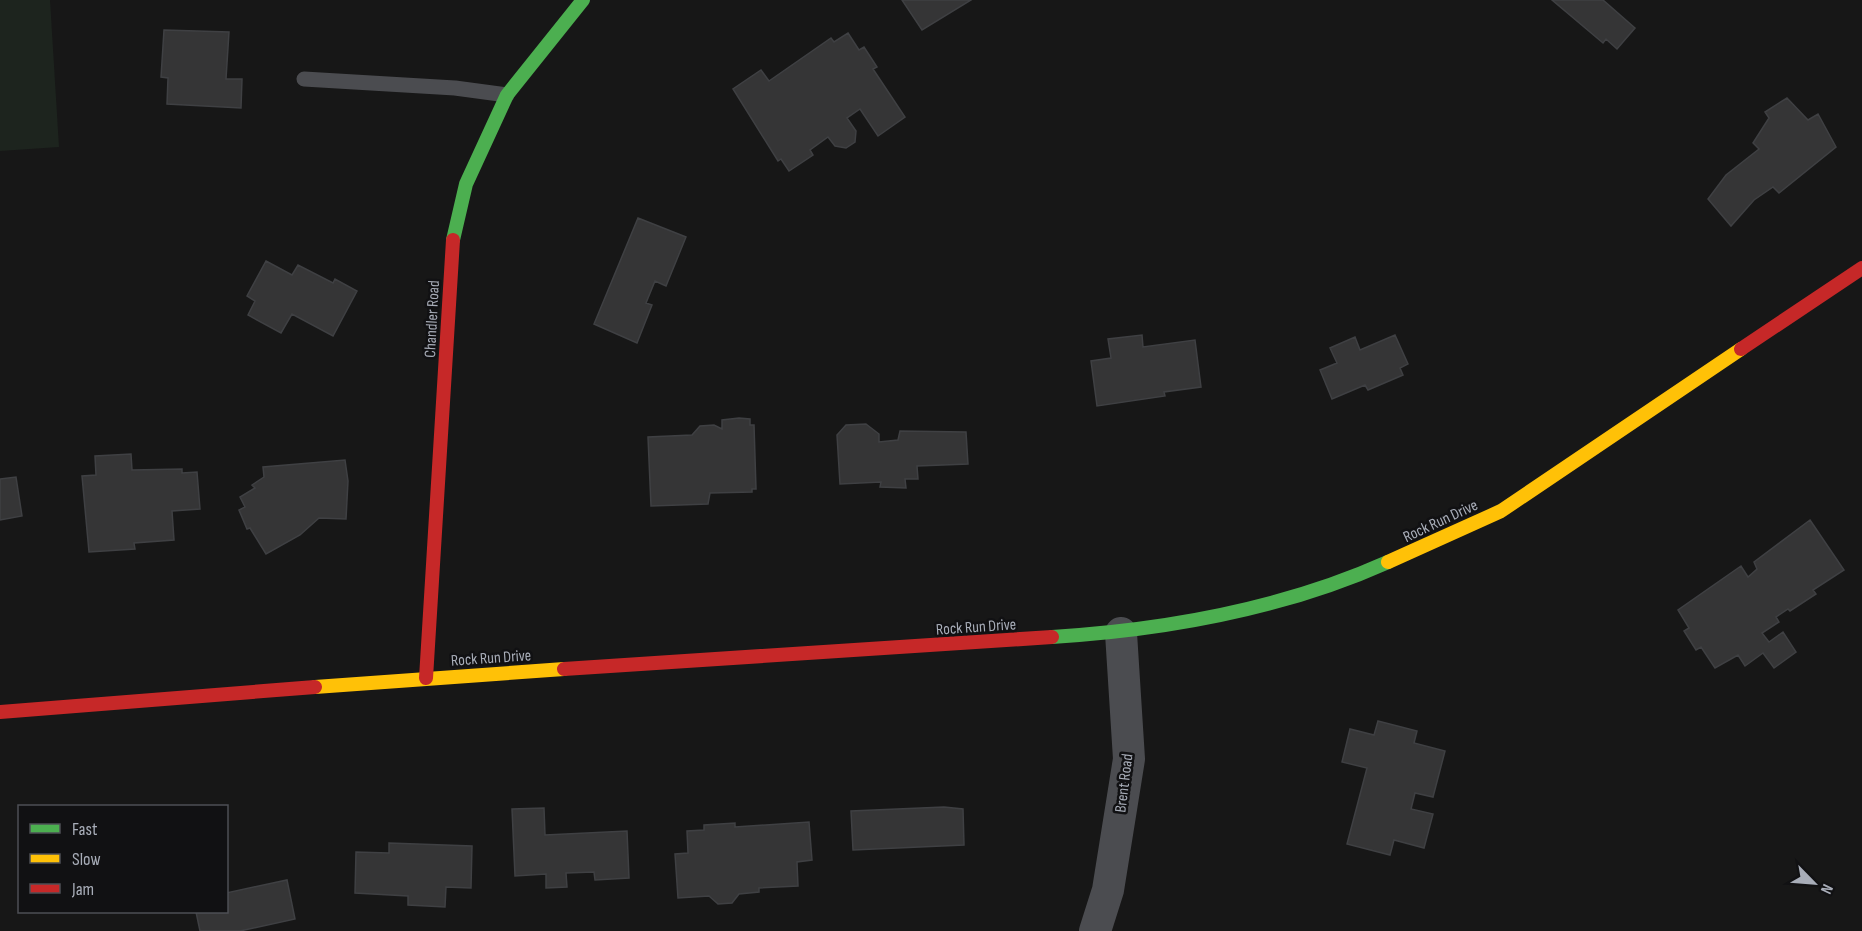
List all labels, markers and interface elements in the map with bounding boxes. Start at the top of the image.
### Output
street label: Chandler Road [421,280,444,358]
street label: Rock Run Drive [1400,496,1481,547]
street label: Rock Run Drive [935,615,1017,640]
street label: Rock Run Drive [450,646,532,671]
street label: Brent Road [1111,753,1138,814]
legend [18,805,228,913]
text: Fast [72,819,98,840]
text: Slow [72,849,101,870]
north arrow [1784,853,1844,913]
text: Jam [71,879,94,900]
text: N [1816,881,1837,897]

